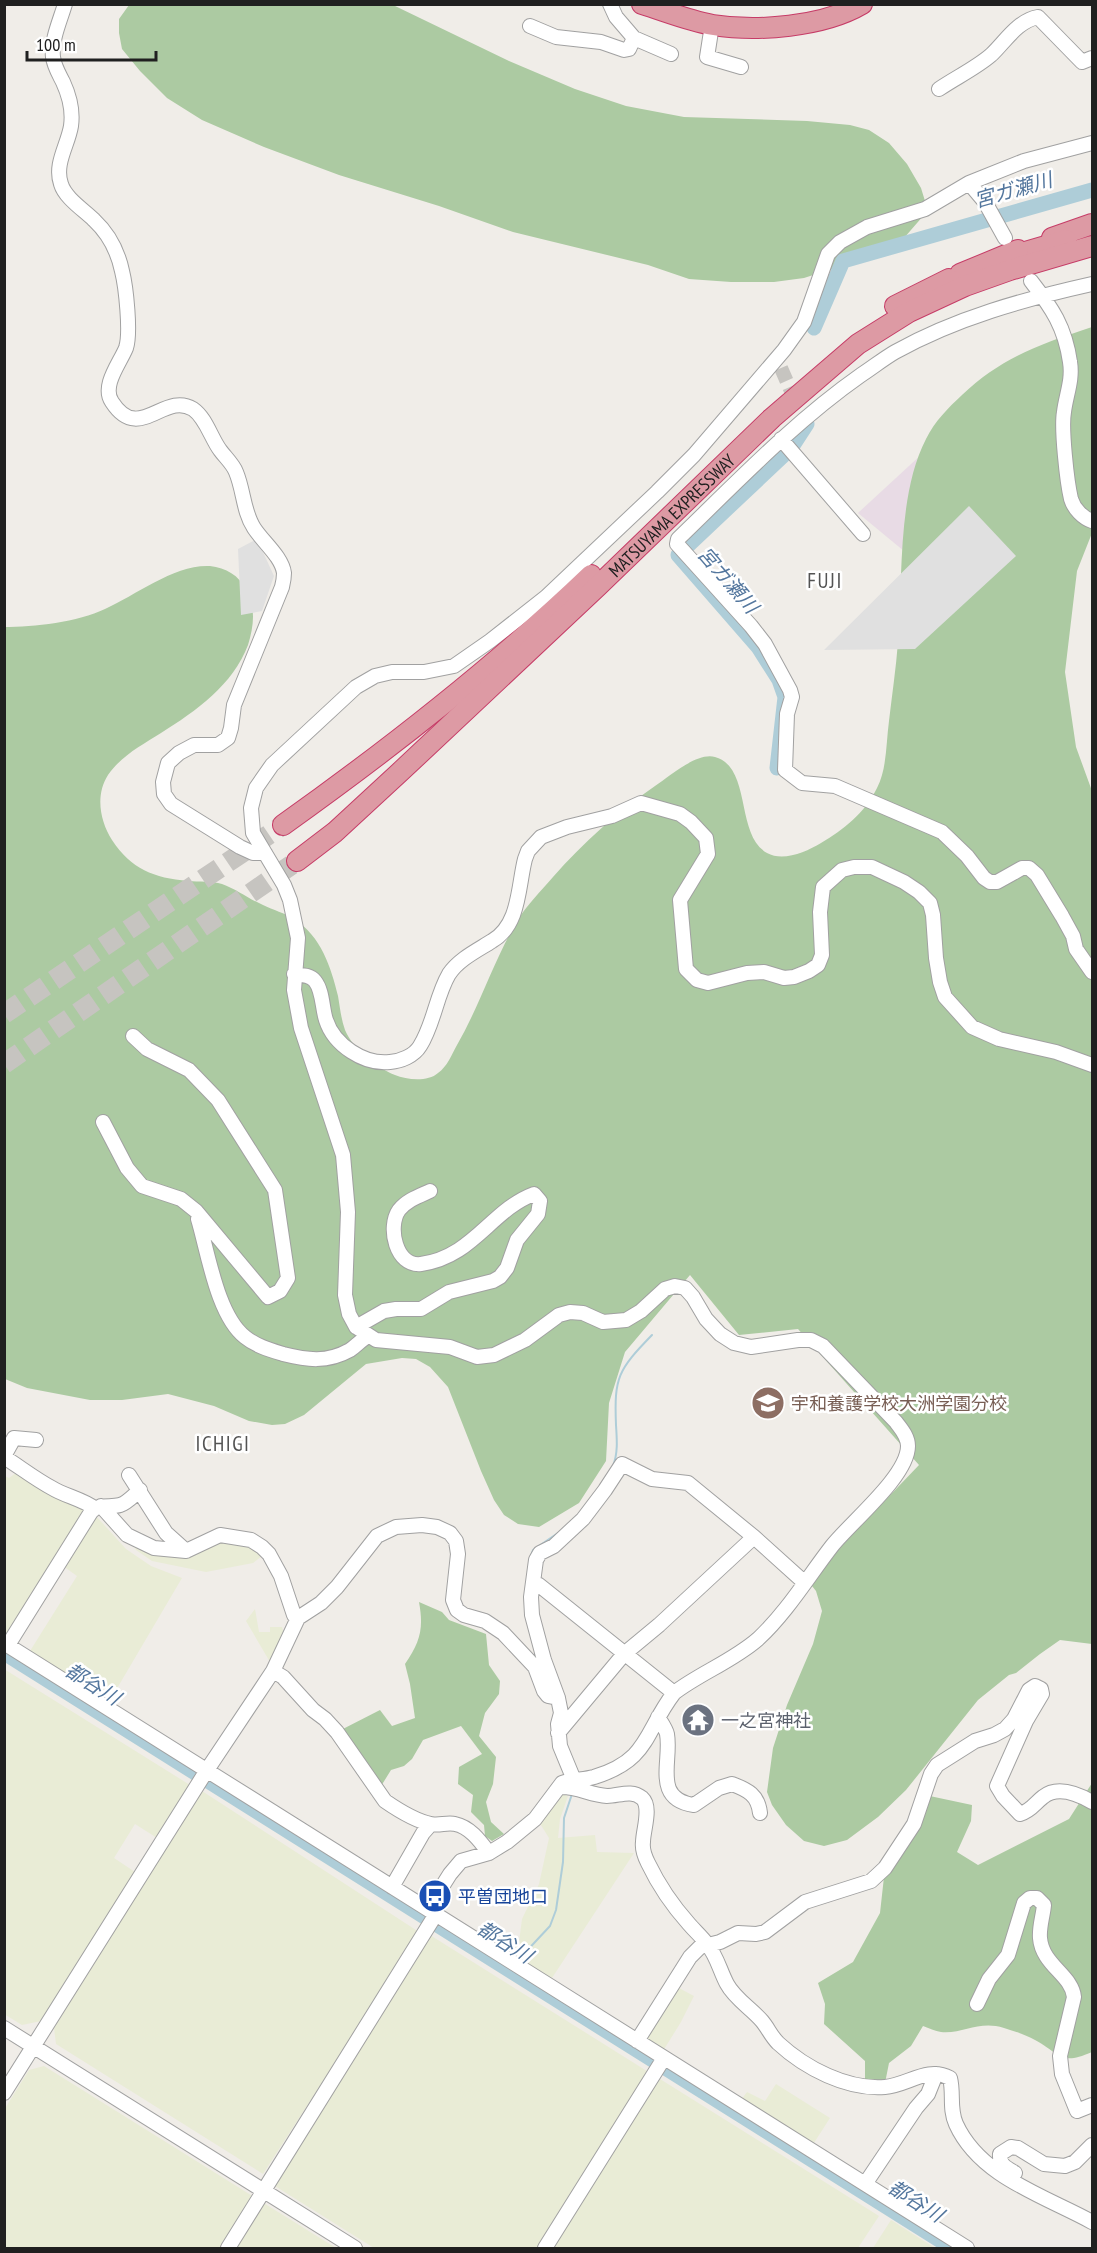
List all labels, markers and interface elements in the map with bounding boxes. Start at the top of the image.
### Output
scale bar [27,24,156,62]
text: 100 m [36,33,76,56]
water label: 宮ガ瀬川 [971,166,1057,214]
street label: MATSUYAMA EXPRESSWAY [603,448,740,581]
water label: 宮ガ瀬川 [692,541,765,620]
district label: FUJI [807,567,843,594]
school or university icon: 宇和養護学校大洲学園分校 [750,1385,786,1421]
place label: 宇和養護学校大洲学園分校 [791,1392,1007,1415]
district label: ICHIGI [196,1430,250,1457]
water label: 都谷川 [61,1657,127,1712]
temple icon: 一之宮神社 [680,1702,716,1738]
place label: 一之宮神社 [721,1709,811,1732]
bus stop icon: 平曽団地口 [417,1878,453,1914]
place label: 平曽団地口 [458,1885,548,1908]
water label: 都谷川 [473,1915,539,1970]
water label: 都谷川 [884,2174,950,2229]

